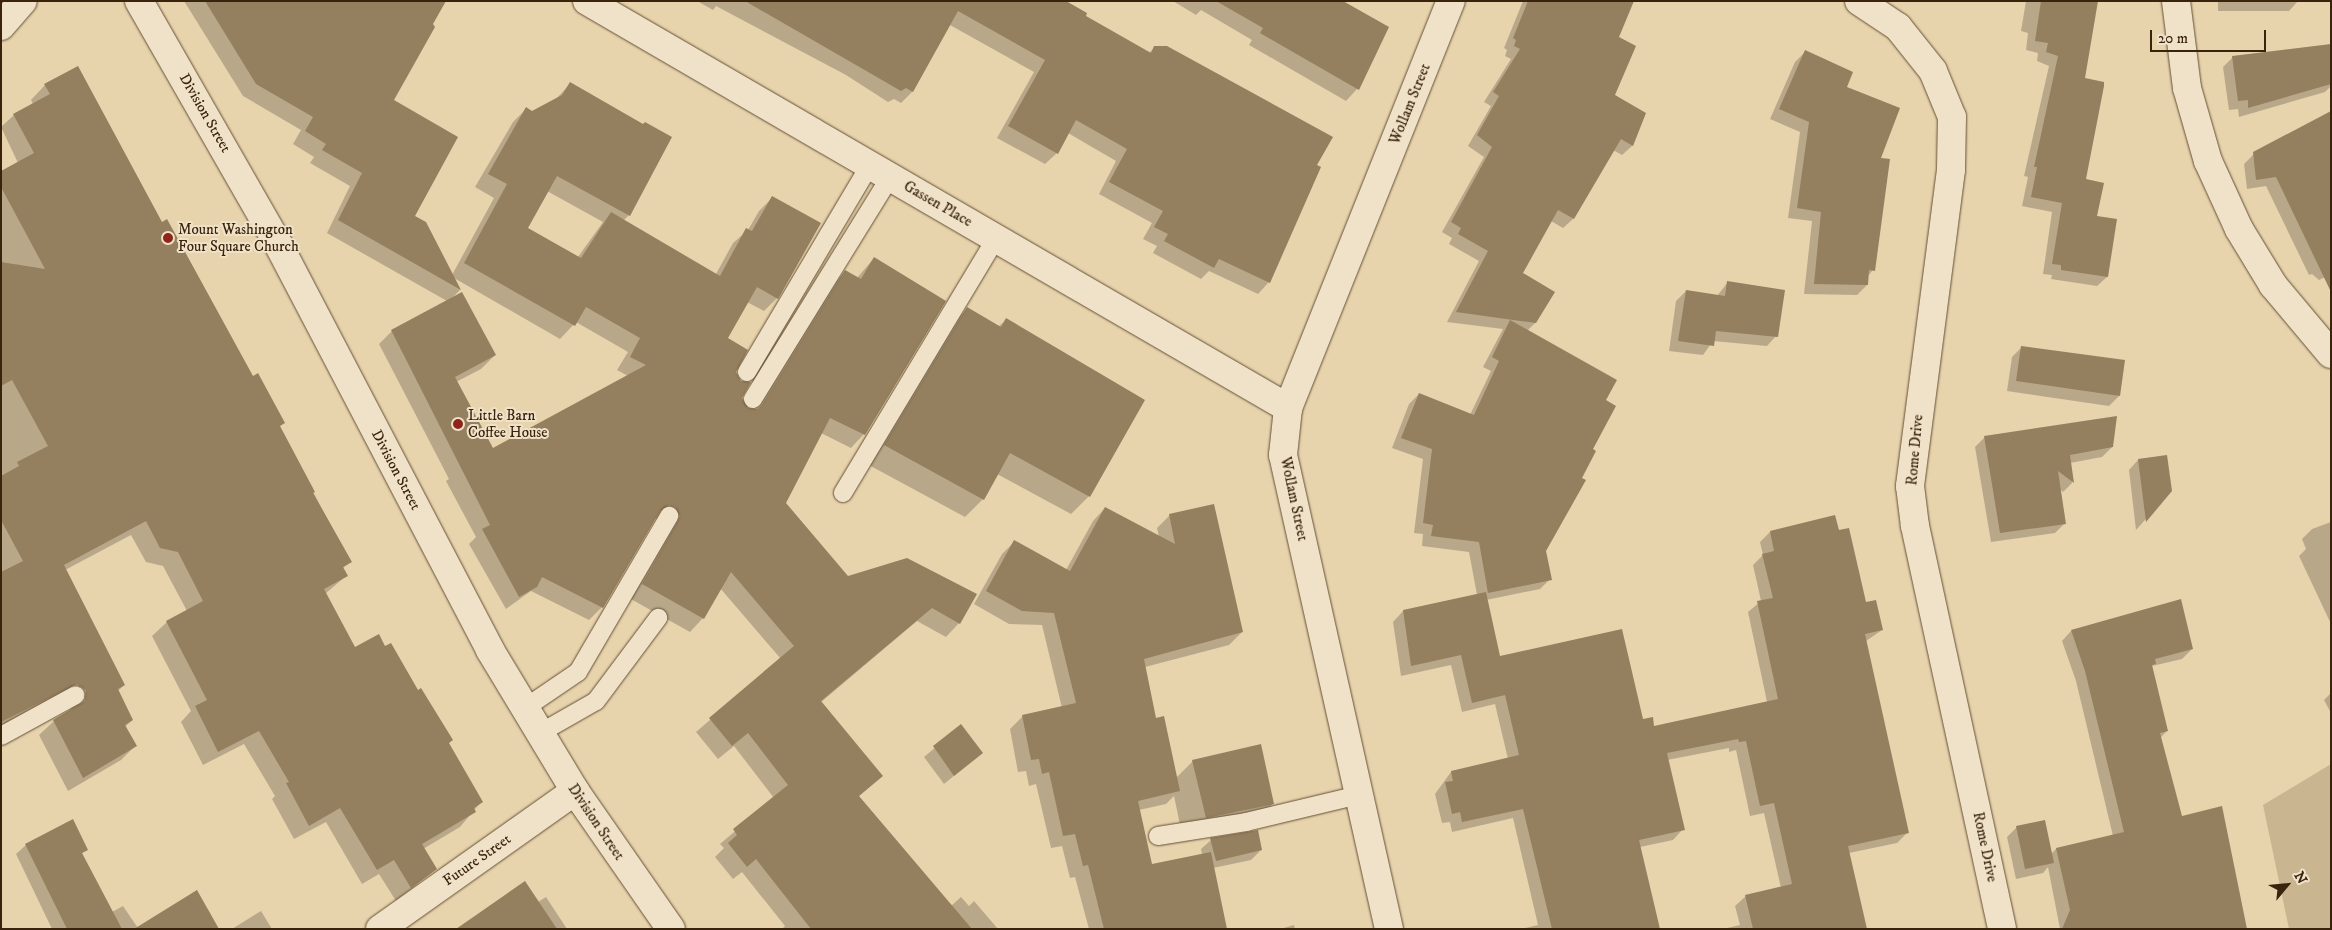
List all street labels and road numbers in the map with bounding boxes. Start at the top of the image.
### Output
street label: Wollam Street [1386,61,1434,147]
street label: Division Street [175,70,235,156]
street label: Gassen Place [900,177,976,231]
street label: Rome Drive [1903,414,1927,486]
street label: Division Street [367,427,425,513]
street label: Wollam Street [1276,455,1312,543]
street label: Division Street [564,780,628,864]
street label: Rome Drive [1969,810,2001,884]
street label: Future Street [440,830,514,890]

